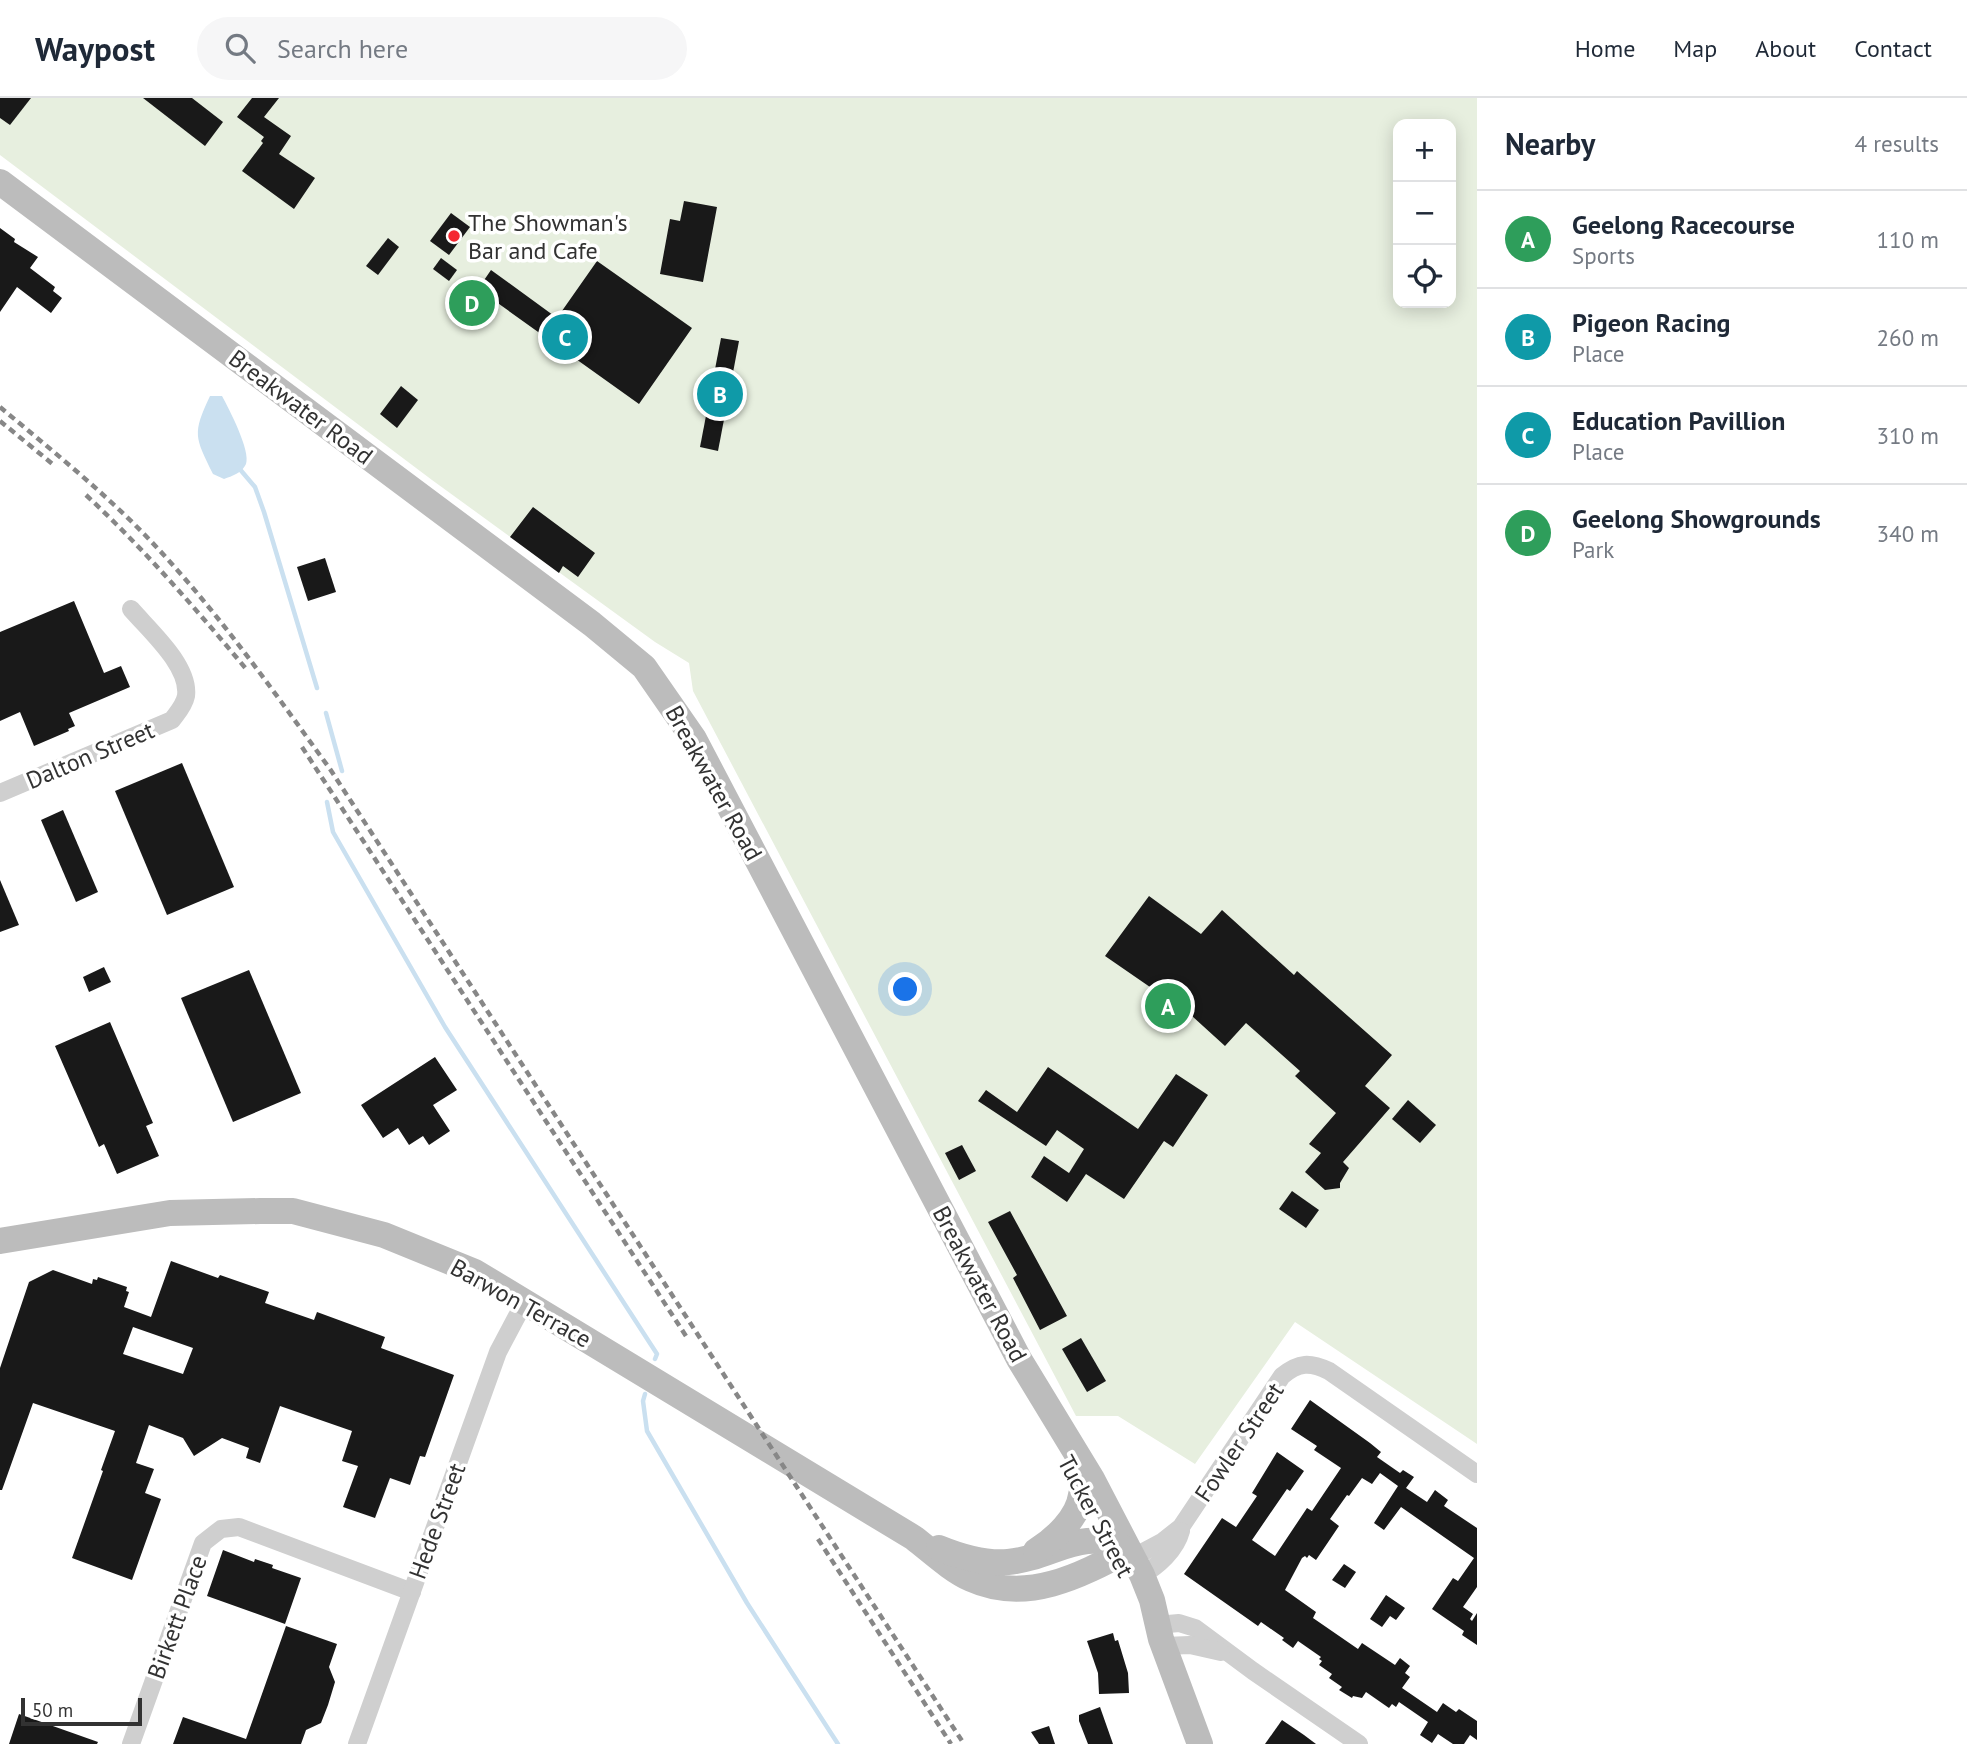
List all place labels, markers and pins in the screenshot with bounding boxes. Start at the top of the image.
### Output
place label: The Showman's Bar and Cafe [468,207,628,266]
marker: The Showman's Bar and Cafe [446,228,462,244]
pin: D [449,277,495,329]
pin: C [542,311,588,363]
pin: B [697,368,743,420]
pin: A [1145,980,1191,1032]

